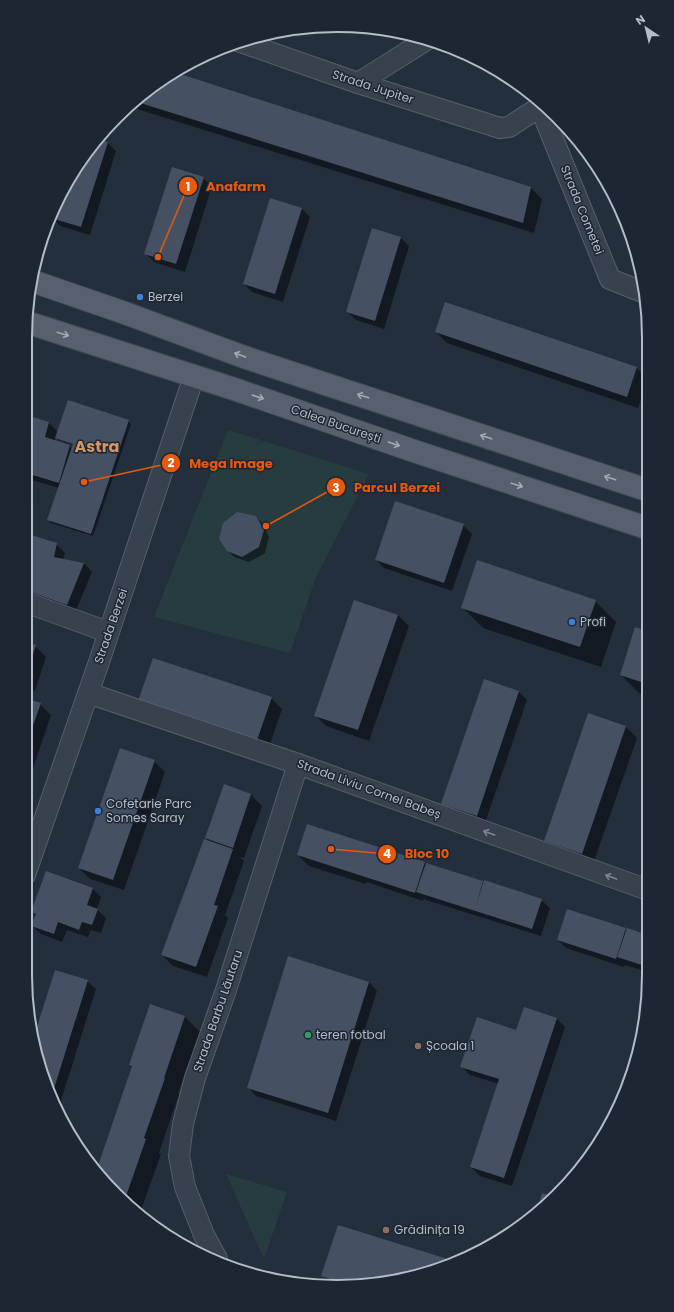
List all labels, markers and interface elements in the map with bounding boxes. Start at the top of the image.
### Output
north arrow [626,8,666,48]
text: N [632,11,648,29]
street label: Strada Jupiter [330,65,417,108]
street label: Strada Cometei [557,163,608,257]
callout: Anafarm [178,174,274,199]
text: Anafarm [206,177,266,196]
text: 1 [186,178,190,195]
place label: Berzei [148,288,183,305]
marker: Berzei [135,292,145,302]
one-way arrow [56,330,68,338]
one-way arrow [234,351,246,359]
one-way arrow [357,392,370,399]
one-way arrow [251,394,263,402]
street label: Calea București [289,400,384,447]
one-way arrow [480,433,493,440]
district label: Astra [75,435,119,458]
one-way arrow [387,441,400,448]
callout: Mega Image [161,451,280,476]
text: 2 [168,454,175,471]
text: Mega Image [189,454,273,473]
one-way arrow [603,474,616,481]
callout: Parcul Berzei [326,475,448,500]
text: Parcul Berzei [354,478,440,497]
text: 3 [332,479,340,496]
one-way arrow [511,482,524,489]
street label: Strada Berzei [90,586,131,666]
place label: Profi [580,613,606,630]
marker: Profi [567,617,577,627]
street label: Strada Liviu Cornel Babeș [295,755,444,823]
place label: Cofetarie Parc Somes Saray [106,795,192,826]
marker: Cofetarie Parc Somes Saray [93,806,103,816]
one-way arrow [484,828,496,836]
callout: Bloc 10 [377,841,457,866]
text: Bloc 10 [405,844,449,863]
text: 4 [383,845,391,862]
one-way arrow [605,873,618,880]
street label: Strada Barbu Lăutaru [189,948,246,1074]
place label: teren fotbal [316,1026,386,1043]
marker: teren fotbal [303,1030,313,1040]
place label: Școala 1 [426,1037,474,1054]
marker: Școala 1 [413,1041,423,1051]
place label: Grădinița 19 [394,1221,465,1238]
marker: Grădinița 19 [381,1225,391,1235]

